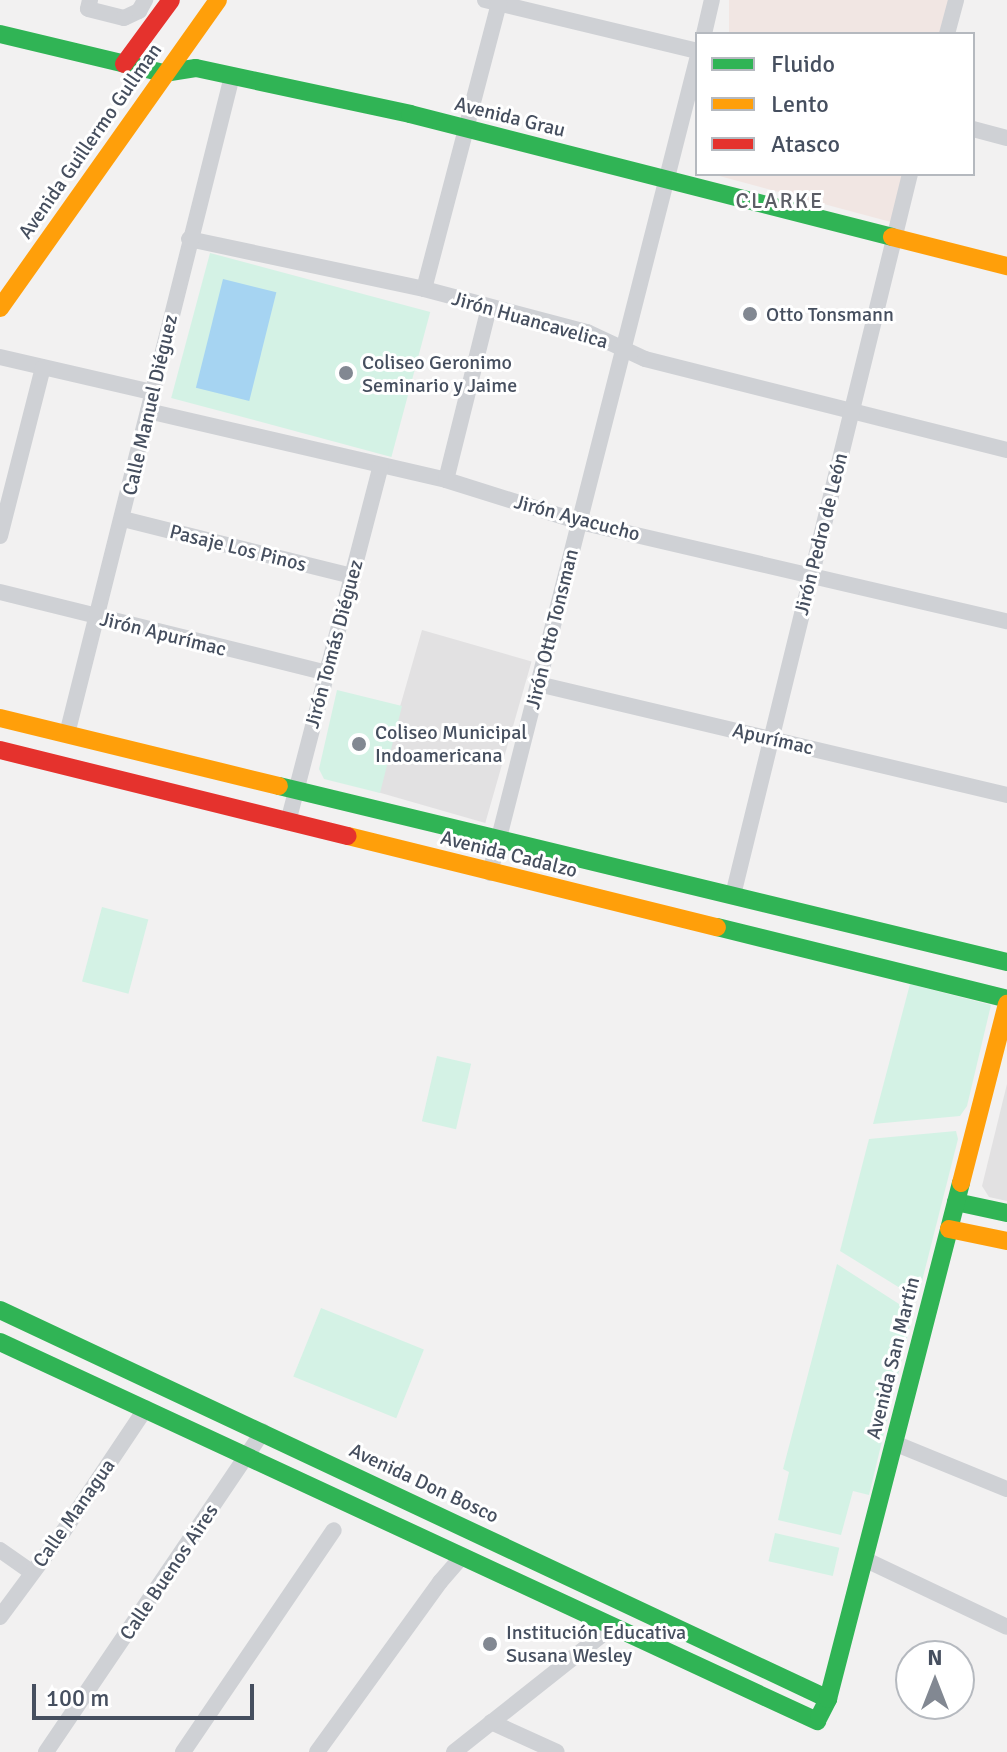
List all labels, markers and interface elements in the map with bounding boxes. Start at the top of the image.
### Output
legend [695,32,975,176]
street label: Avenida Guillermo Gullman [13,39,167,243]
text: Fluido [771,49,835,79]
text: Lento [771,89,829,119]
street label: Avenida Grau [452,92,568,142]
text: Atasco [771,129,840,159]
district label: CLARKE [736,188,824,214]
street label: Jirón Huancavelica [449,286,611,354]
place label: Otto Tonsmann [766,302,894,326]
marker: Otto Tonsmann [741,305,759,323]
street label: Calle Manuel Diéguez [118,312,182,498]
place label: Coliseo Geronimo Seminario y Jaime [362,350,517,397]
marker: Coliseo Geronimo Seminario y Jaime [337,364,355,382]
street label: Jirón Pedro de León [789,450,853,618]
street label: Jirón Ayacucho [511,490,643,546]
street label: Pasaje Los Pinos [167,519,309,577]
street label: Jirón Otto Tonsman [521,546,583,712]
street label: Jirón Tomás Diéguez [300,557,368,731]
street label: Jirón Apurímac [97,607,229,661]
street label: Apurímac [730,718,816,760]
place label: Coliseo Municipal Indoamericana [375,720,527,767]
marker: Coliseo Municipal Indoamericana [350,735,368,753]
street label: Avenida Cadalzo [438,825,580,883]
street label: Avenida San Martín [861,1274,925,1442]
street label: Avenida Don Bosco [346,1438,502,1528]
street label: Calle Managua [28,1454,120,1572]
street label: Calle Buenos Aires [115,1500,223,1644]
place label: Institución Educativa Susana Wesley [506,1620,686,1667]
marker: Institución Educativa Susana Wesley [481,1635,499,1653]
north arrow [895,1640,975,1720]
text: N [927,1644,943,1671]
scale bar [36,1668,258,1718]
text: 100 m [46,1683,109,1713]

